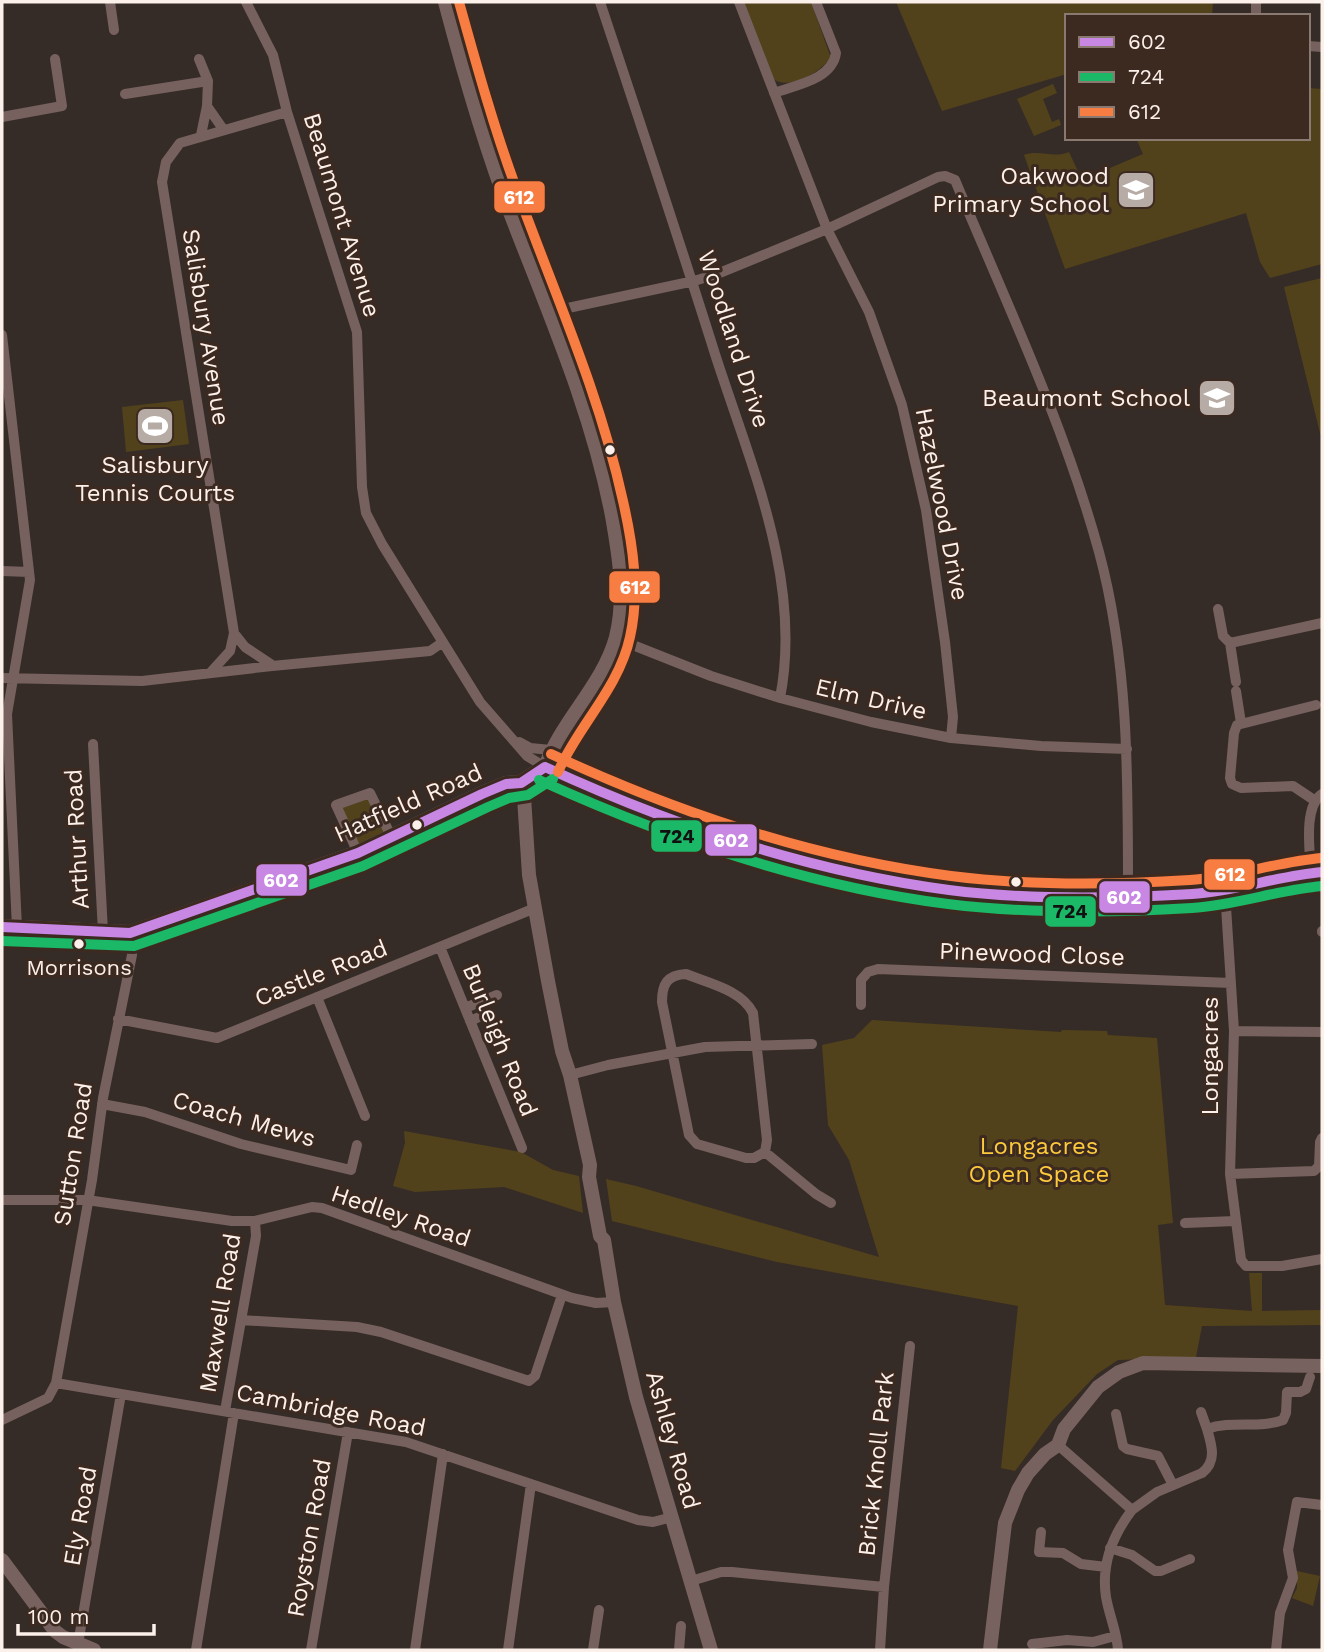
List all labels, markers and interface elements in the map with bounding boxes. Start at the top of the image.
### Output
legend [1065,14,1310,140]
text: 602 [1128,29,1166,54]
text: 724 [1128,64,1164,89]
text: 612 [1128,99,1161,124]
street label: Beaumont Avenue [298,110,386,320]
place label: Oakwood Primary School [932,162,1110,218]
school or university icon: Oakwood Primary School [1115,169,1157,211]
line badge: 612 [493,180,546,214]
text: 612 [504,186,534,209]
street label: Salisbury Avenue [177,227,235,427]
street label: Woodland Drive [692,247,776,431]
school or university icon: Beaumont School [1196,377,1238,419]
place label: Beaumont School [982,384,1191,412]
sports icon: Salisbury Tennis Courts [134,405,176,447]
street label: Hazelwood Drive [910,405,974,603]
unlabelled marker [603,443,617,457]
place label: Salisbury Tennis Courts [75,451,235,507]
line badge: 612 [608,570,661,604]
text: 612 [620,576,650,599]
street label: Elm Drive [813,673,929,725]
street label: Hatfield Road [330,758,486,848]
street label: Arthur Road [59,768,95,910]
unlabelled marker [410,818,424,832]
line badge: 724 [650,819,703,853]
line badge: 602 [704,823,758,857]
text: 724 [660,825,694,848]
text: 602 [713,829,749,852]
line badge: 612 [1203,858,1256,891]
line badge: 602 [255,863,308,897]
text: 612 [1215,863,1245,886]
text: 602 [263,869,299,892]
unlabelled marker [1009,875,1023,889]
line badge: 602 [1098,880,1151,914]
text: 602 [1106,886,1142,909]
line badge: 724 [1044,895,1097,928]
text: 724 [1053,900,1087,923]
street label: Castle Road [251,934,391,1012]
marker: Morrisons [72,937,86,951]
street label: Pinewood Close [939,937,1125,971]
place label: Morrisons [26,955,132,980]
street label: Burleigh Road [457,960,543,1120]
street label: Longacres [1196,997,1224,1115]
street label: Sutton Road [48,1080,98,1228]
street label: Coach Mews [169,1085,319,1153]
park label: Longacres Open Space [969,1132,1109,1188]
street label: Hedley Road [328,1179,474,1253]
street label: Maxwell Road [194,1231,246,1395]
street label: Ashley Road [640,1368,706,1512]
street label: Brick Knoll Park [852,1370,900,1558]
street label: Cambridge Road [234,1378,428,1442]
street label: Royston Road [281,1457,337,1619]
street label: Ely Road [57,1464,103,1568]
scale bar [18,1592,154,1636]
text: 100 m [28,1604,90,1629]

